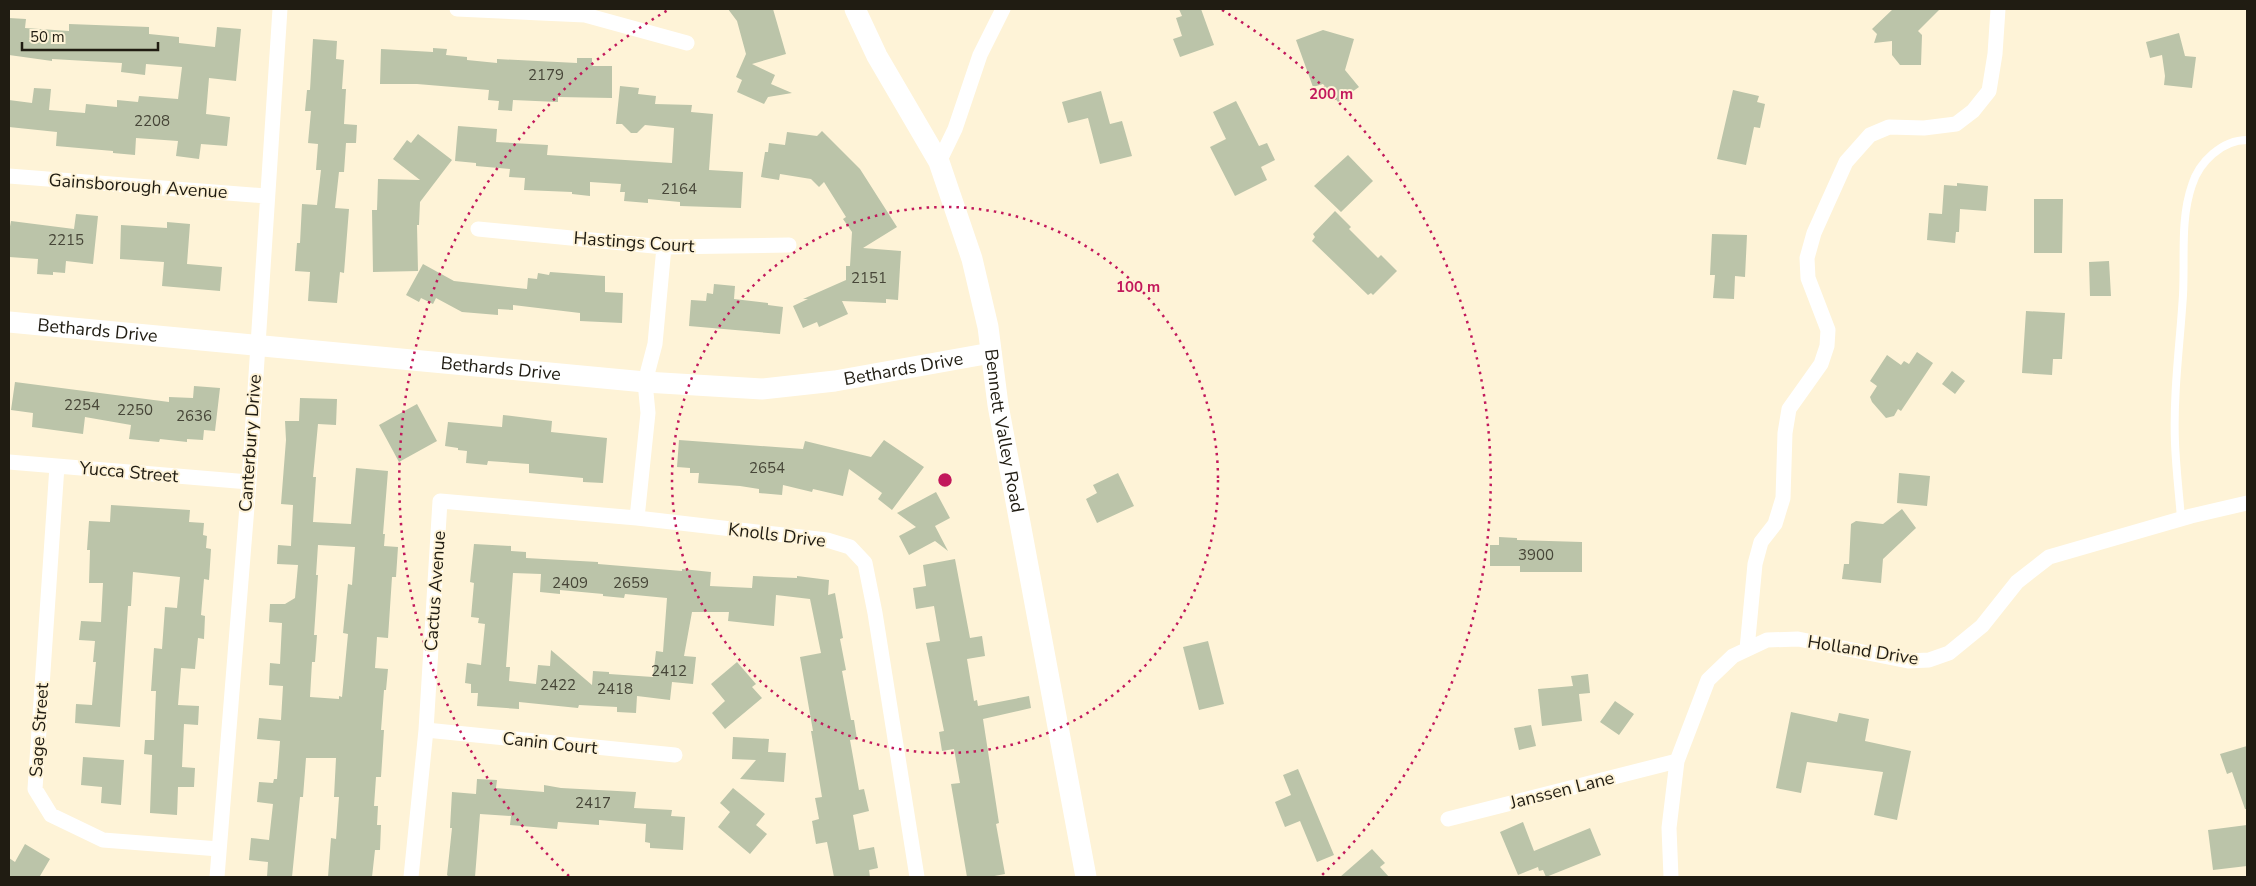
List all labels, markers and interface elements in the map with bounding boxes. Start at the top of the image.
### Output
scale bar [22,20,159,52]
text: 50 m [30,27,65,47]
house number: 2179 [528,65,564,85]
text: 200 m [1309,84,1353,104]
house number: 2208 [134,111,170,131]
street label: Gainsborough Avenue [48,168,228,204]
house number: 2164 [661,179,697,199]
street label: Hastings Court [573,226,696,258]
house number: 2215 [48,230,84,250]
house number: 2151 [851,268,887,288]
text: 100 m [1116,277,1160,297]
street label: Bethards Drive [36,313,159,348]
street label: Bethards Drive [842,346,965,391]
street label: Bennett Valley Road [979,347,1030,515]
street label: Bethards Drive [440,351,562,386]
street label: Canterbury Drive [233,373,267,513]
house number: 2254 [64,395,100,415]
house number: 2250 [117,400,153,420]
house number: 2636 [176,406,212,426]
street label: Yucca Street [78,456,180,488]
house number: 2654 [749,458,785,478]
centre of rings [936,471,954,489]
street label: Knolls Drive [727,517,827,553]
street label: Cactus Avenue [419,530,451,652]
house number: 3900 [1518,545,1554,565]
house number: 2409 [552,573,588,593]
house number: 2659 [613,573,649,593]
street label: Holland Drive [1806,629,1920,671]
house number: 2412 [651,661,687,681]
house number: 2422 [540,675,576,695]
house number: 2418 [597,679,633,699]
street label: Sage Street [24,681,54,778]
street label: Canin Court [501,726,599,760]
street label: Janssen Lane [1506,765,1617,815]
house number: 2417 [575,793,611,813]

